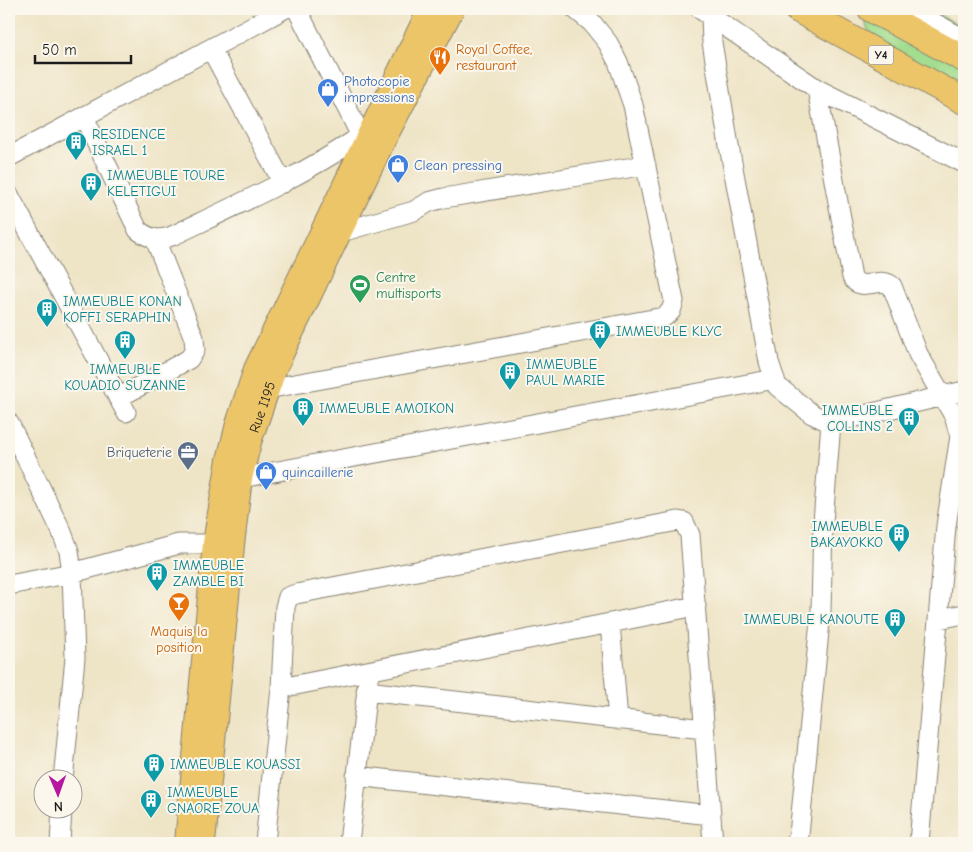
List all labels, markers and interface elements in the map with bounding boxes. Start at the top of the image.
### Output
scale bar [35,32,131,64]
text: 50 m [42,41,77,59]
place label: Royal Coffee, restaurant [456,41,532,74]
restaurant icon: Royal Coffee, restaurant [428,45,452,76]
road number: Y4 [868,46,894,64]
place label: Photocopie impressions [344,73,414,106]
shop icon: Photocopie impressions [316,77,340,108]
place label: RESIDENCE ISRAEL 1 [92,126,166,159]
building icon: RESIDENCE ISRAEL 1 [64,130,88,161]
shop icon: Clean pressing [386,153,410,184]
place label: Clean pressing [414,157,502,174]
place label: IMMEUBLE TOURE KELETIGUI [107,167,225,200]
building icon: IMMEUBLE TOURE KELETIGUI [79,171,103,202]
place label: Centre multisports [376,269,441,302]
sports icon: Centre multisports [348,273,372,304]
place label: IMMEUBLE KONAN KOFFI SERAPHIN [63,293,182,326]
building icon: IMMEUBLE KONAN KOFFI SERAPHIN [35,297,59,328]
building icon: IMMEUBLE KLYC [588,319,612,350]
place label: IMMEUBLE KLYC [616,323,722,340]
building icon: IMMEUBLE KOUADIO SUZANNE [113,329,137,360]
place label: IMMEUBLE PAUL MARIE [526,356,605,389]
building icon: IMMEUBLE PAUL MARIE [498,360,522,391]
place label: IMMEUBLE KOUADIO SUZANNE [64,361,186,394]
street label: Rue I195 [245,379,279,435]
building icon: IMMEUBLE AMOIKON [291,396,315,427]
place label: IMMEUBLE AMOIKON [319,400,454,417]
place label: IMMEUBLE COLLINS 2 [822,402,893,435]
building icon: IMMEUBLE COLLINS 2 [897,406,921,437]
office icon: Briqueterie [176,440,200,471]
place label: Briqueterie [107,444,172,461]
shop icon: quincaillerie [254,460,278,491]
place label: quincaillerie [282,464,353,481]
place label: IMMEUBLE BAKAYOKKO [810,518,883,551]
building icon: IMMEUBLE BAKAYOKKO [887,522,911,553]
place label: IMMEUBLE ZAMBLE BI [173,557,244,590]
building icon: IMMEUBLE ZAMBLE BI [145,561,169,592]
bar icon: Maquis la position [167,591,191,622]
building icon: IMMEUBLE KANOUTE [883,607,907,638]
place label: IMMEUBLE KANOUTE [744,611,879,628]
place label: Maquis la position [150,623,208,656]
building icon: IMMEUBLE KOUASSI [142,752,166,783]
place label: IMMEUBLE KOUASSI [170,756,301,773]
north arrow [32,770,82,820]
place label: IMMEUBLE GNAORE ZOUA [167,784,259,817]
building icon: IMMEUBLE GNAORE ZOUA [139,788,163,819]
text: N [54,798,63,815]

